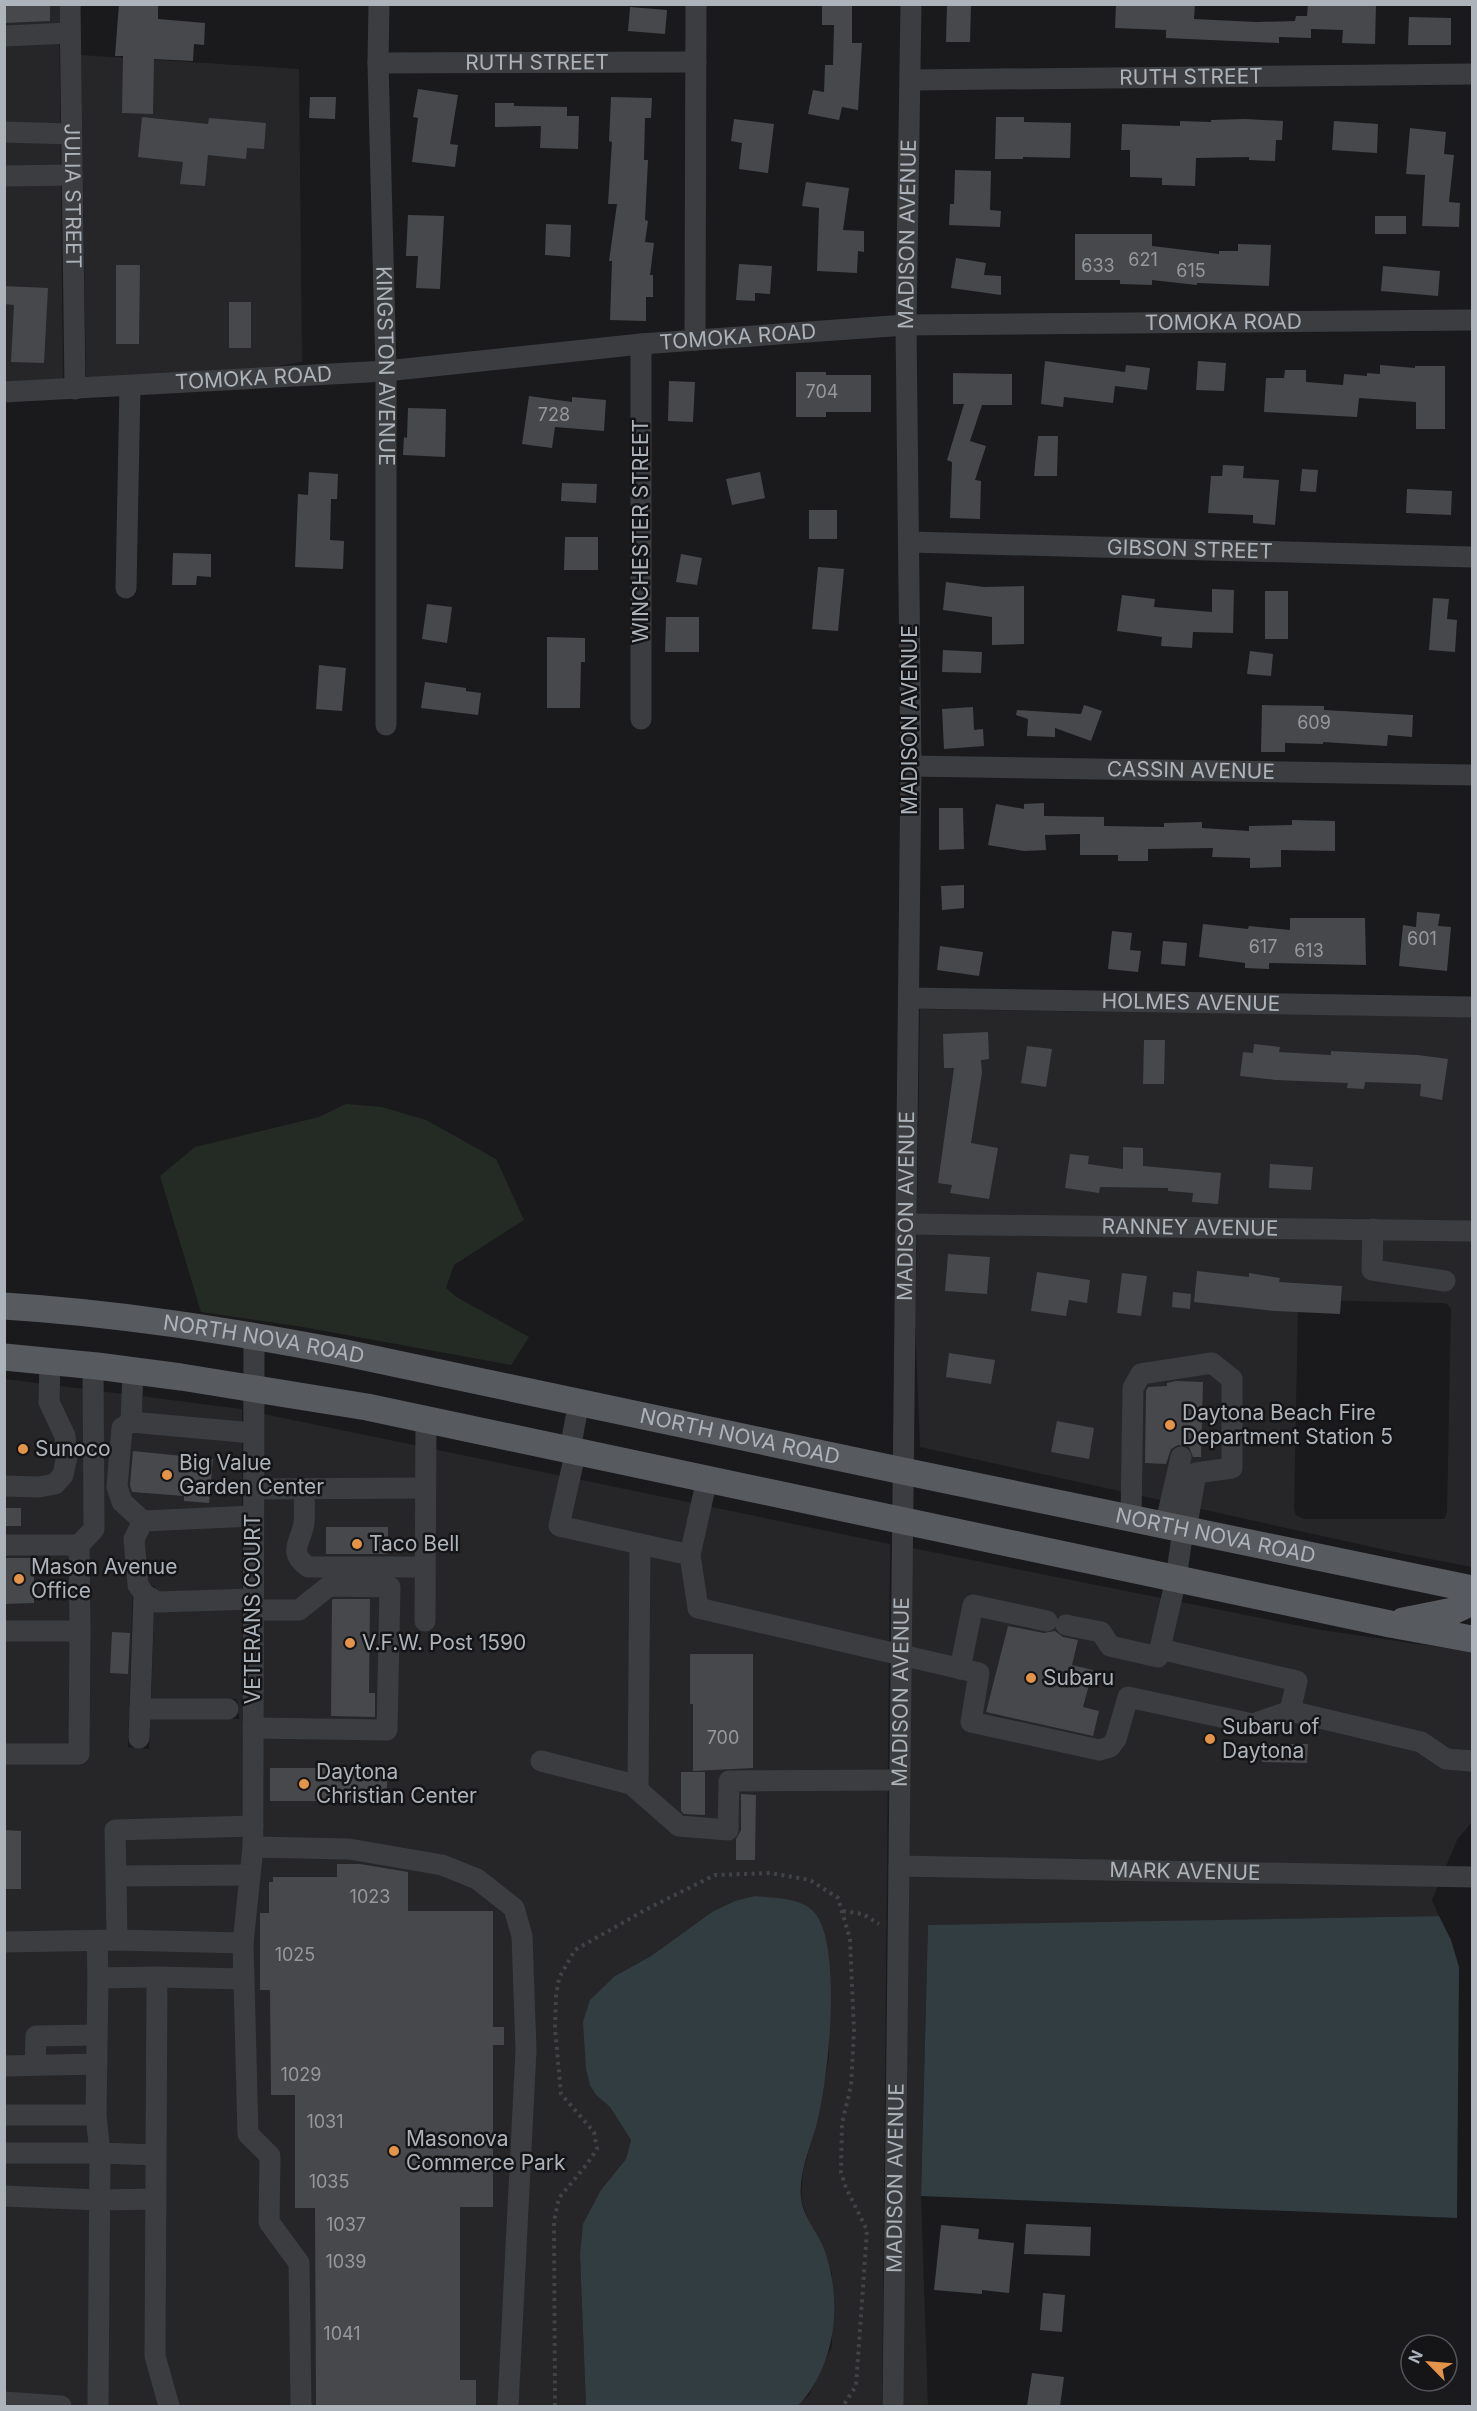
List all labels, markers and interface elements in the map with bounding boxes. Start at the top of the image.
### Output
street label: RUTH STREET [465,49,609,75]
street label: RUTH STREET [1119,63,1263,90]
street label: JULIA STREET [60,123,86,269]
street label: MADISON AVENUE [893,139,921,329]
house number: 621 [1128,249,1158,270]
house number: 633 [1081,255,1115,276]
house number: 615 [1176,260,1206,281]
street label: KINGSTON AVENUE [371,266,399,466]
street label: TOMOKA ROAD [1145,309,1302,335]
street label: TOMOKA ROAD [658,318,817,355]
street label: TOMOKA ROAD [174,361,333,395]
house number: 704 [806,381,838,402]
house number: 728 [538,404,570,425]
street label: WINCHESTER STREET [628,419,653,643]
street label: GIBSON STREET [1107,534,1273,564]
street label: MADISON AVENUE [897,625,922,815]
house number: 609 [1297,712,1331,733]
street label: CASSIN AVENUE [1107,756,1275,784]
house number: 601 [1407,928,1437,949]
house number: 617 [1249,936,1277,957]
house number: 613 [1294,940,1324,961]
street label: HOLMES AVENUE [1101,988,1281,1016]
street label: MADISON AVENUE [892,1111,919,1301]
street label: RANNEY AVENUE [1101,1213,1279,1241]
street label: NORTH NOVA ROAD [162,1309,367,1369]
place label: Daytona Beach Fire Department Station 5 [1182,1400,1393,1449]
street label: NORTH NOVA ROAD [638,1403,842,1469]
marker: Daytona Beach Fire Department Station 5 [1163,1418,1177,1432]
place label: Sunoco [35,1436,110,1461]
marker: Sunoco [16,1442,30,1456]
place label: Big Value Garden Center [179,1450,324,1499]
marker: Big Value Garden Center [160,1468,174,1482]
street label: NORTH NOVA ROAD [1113,1502,1318,1568]
street label: VETERANS COURT [240,1514,265,1704]
place label: Taco Bell [369,1531,459,1556]
marker: Taco Bell [350,1537,364,1551]
place label: Mason Avenue Office [31,1554,178,1603]
marker: Mason Avenue Office [12,1572,26,1586]
street label: MADISON AVENUE [887,1597,914,1787]
place label: V.F.W. Post 1590 [362,1630,526,1655]
marker: V.F.W. Post 1590 [343,1636,357,1650]
place label: Subaru [1043,1665,1114,1690]
marker: Subaru [1024,1671,1038,1685]
place label: Subaru of Daytona [1222,1714,1320,1763]
house number: 700 [707,1727,739,1748]
marker: Subaru of Daytona [1203,1732,1217,1746]
place label: Daytona Christian Center [316,1759,477,1808]
marker: Daytona Christian Center [297,1777,311,1791]
street label: MARK AVENUE [1109,1857,1261,1885]
house number: 1023 [350,1886,390,1907]
house number: 1025 [275,1944,315,1965]
house number: 1029 [281,2064,321,2085]
street label: MADISON AVENUE [881,2083,909,2273]
house number: 1031 [306,2111,344,2132]
place label: Masonova Commerce Park [406,2126,566,2175]
marker: Masonova Commerce Park [387,2144,401,2158]
house number: 1035 [309,2171,349,2192]
house number: 1037 [326,2214,366,2235]
house number: 1039 [326,2251,366,2272]
house number: 1041 [323,2323,361,2344]
north arrow [1399,2333,1459,2393]
text: N [1404,2347,1427,2366]

